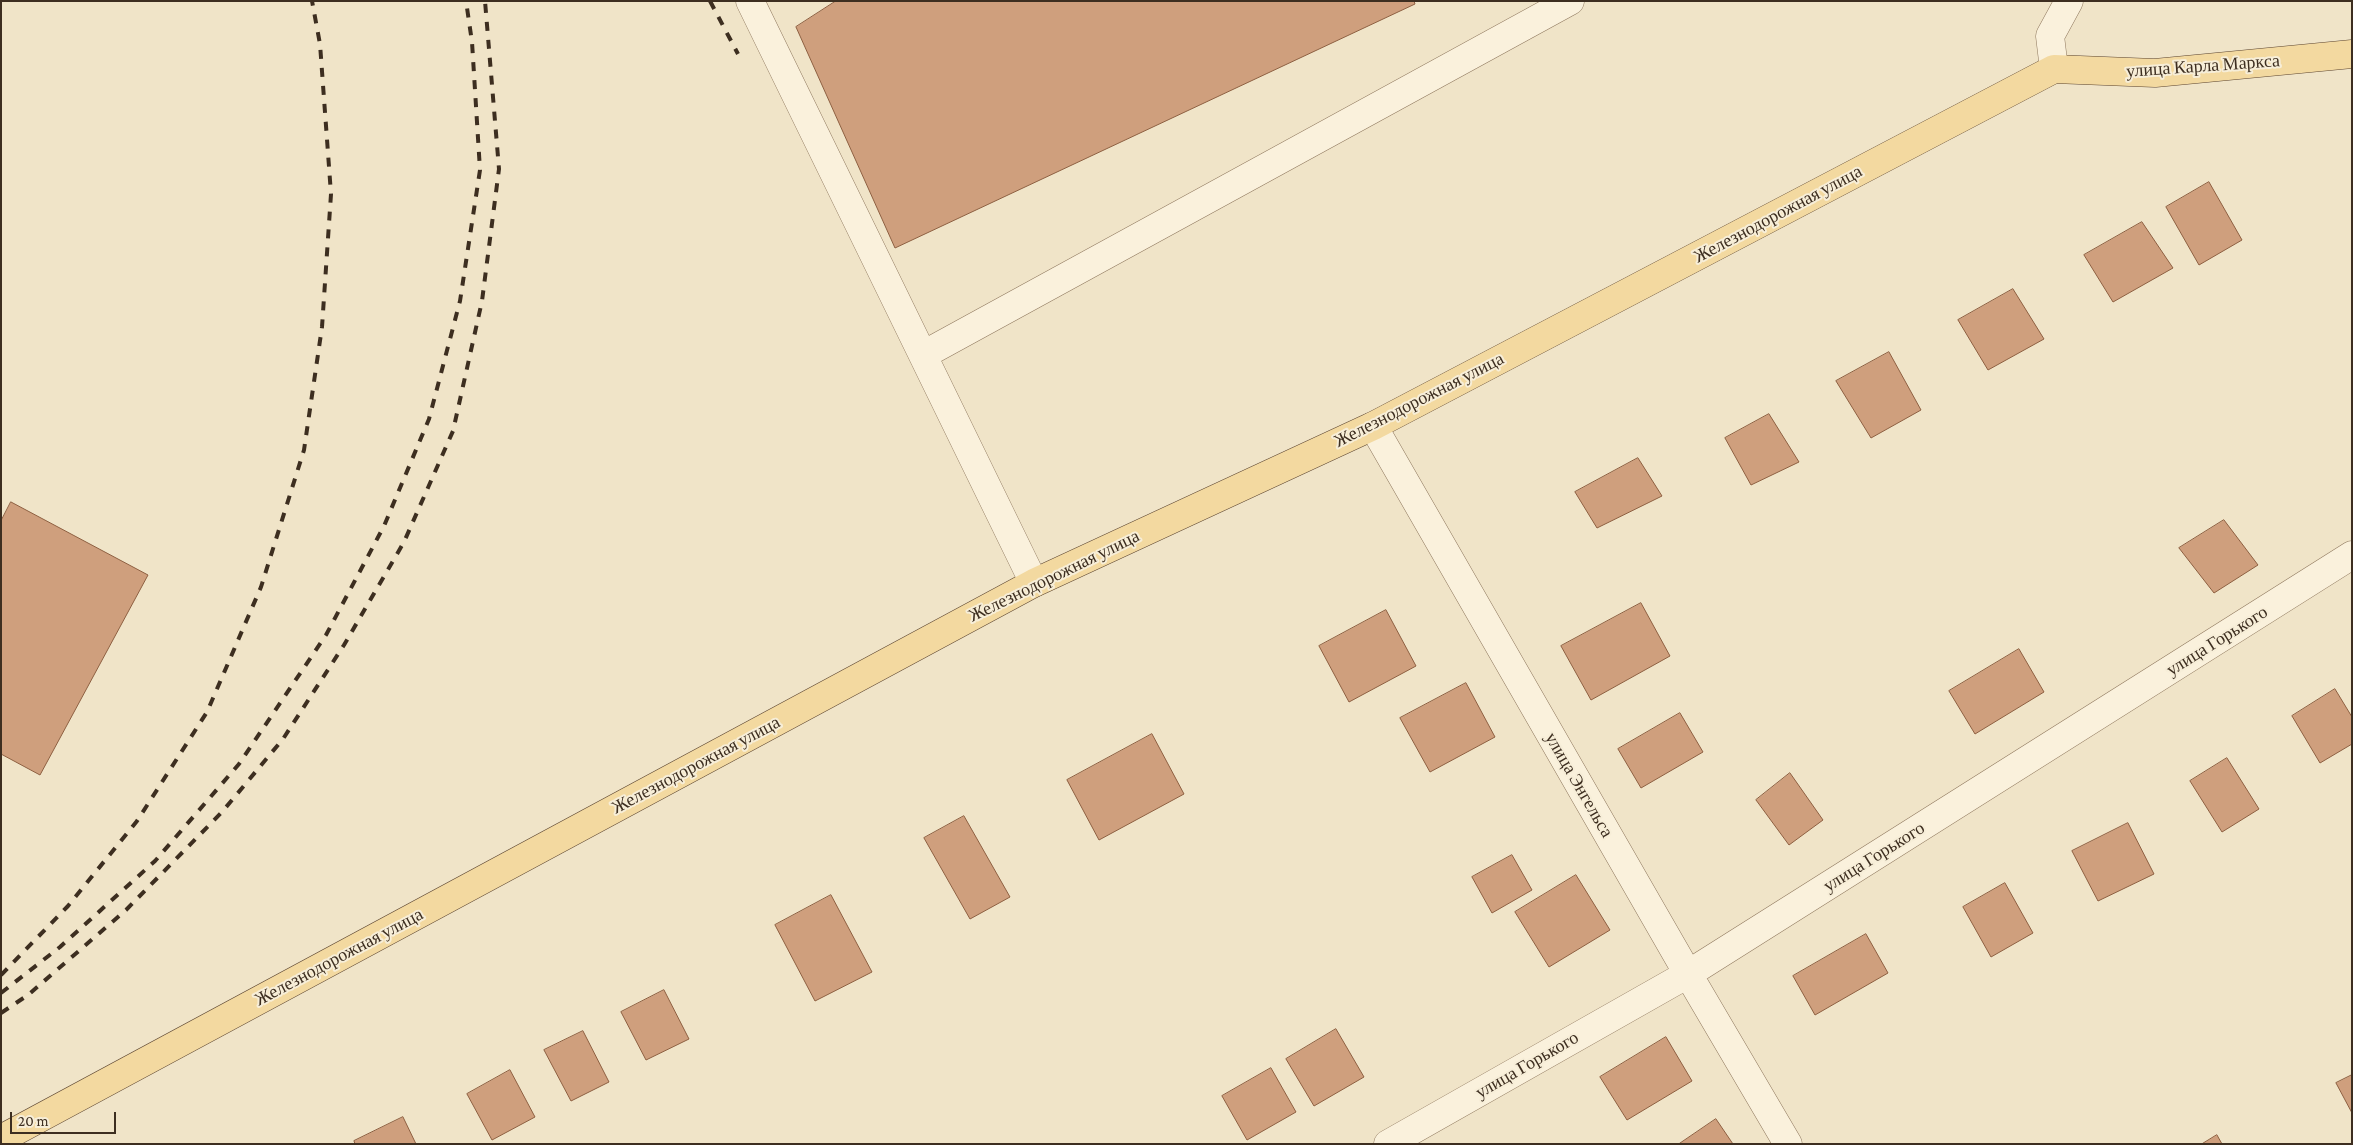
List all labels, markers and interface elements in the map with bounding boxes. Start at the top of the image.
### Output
street label: улица Карла Маркса [2125,50,2281,82]
street label: Железнодорожная улица [1690,160,1866,268]
street label: Железнодорожная улица [1331,348,1507,452]
street label: Железнодорожная улица [965,525,1143,627]
street label: улица Горького [2162,601,2272,681]
street label: Железнодорожная улица [608,711,784,819]
street label: улица Энгельса [1540,729,1618,841]
street label: улица Горького [1819,817,1929,897]
street label: Железнодорожная улица [251,903,427,1011]
street label: улица Горького [1472,1027,1582,1103]
scale bar [12,1102,119,1134]
text: 20 m [18,1113,49,1129]

